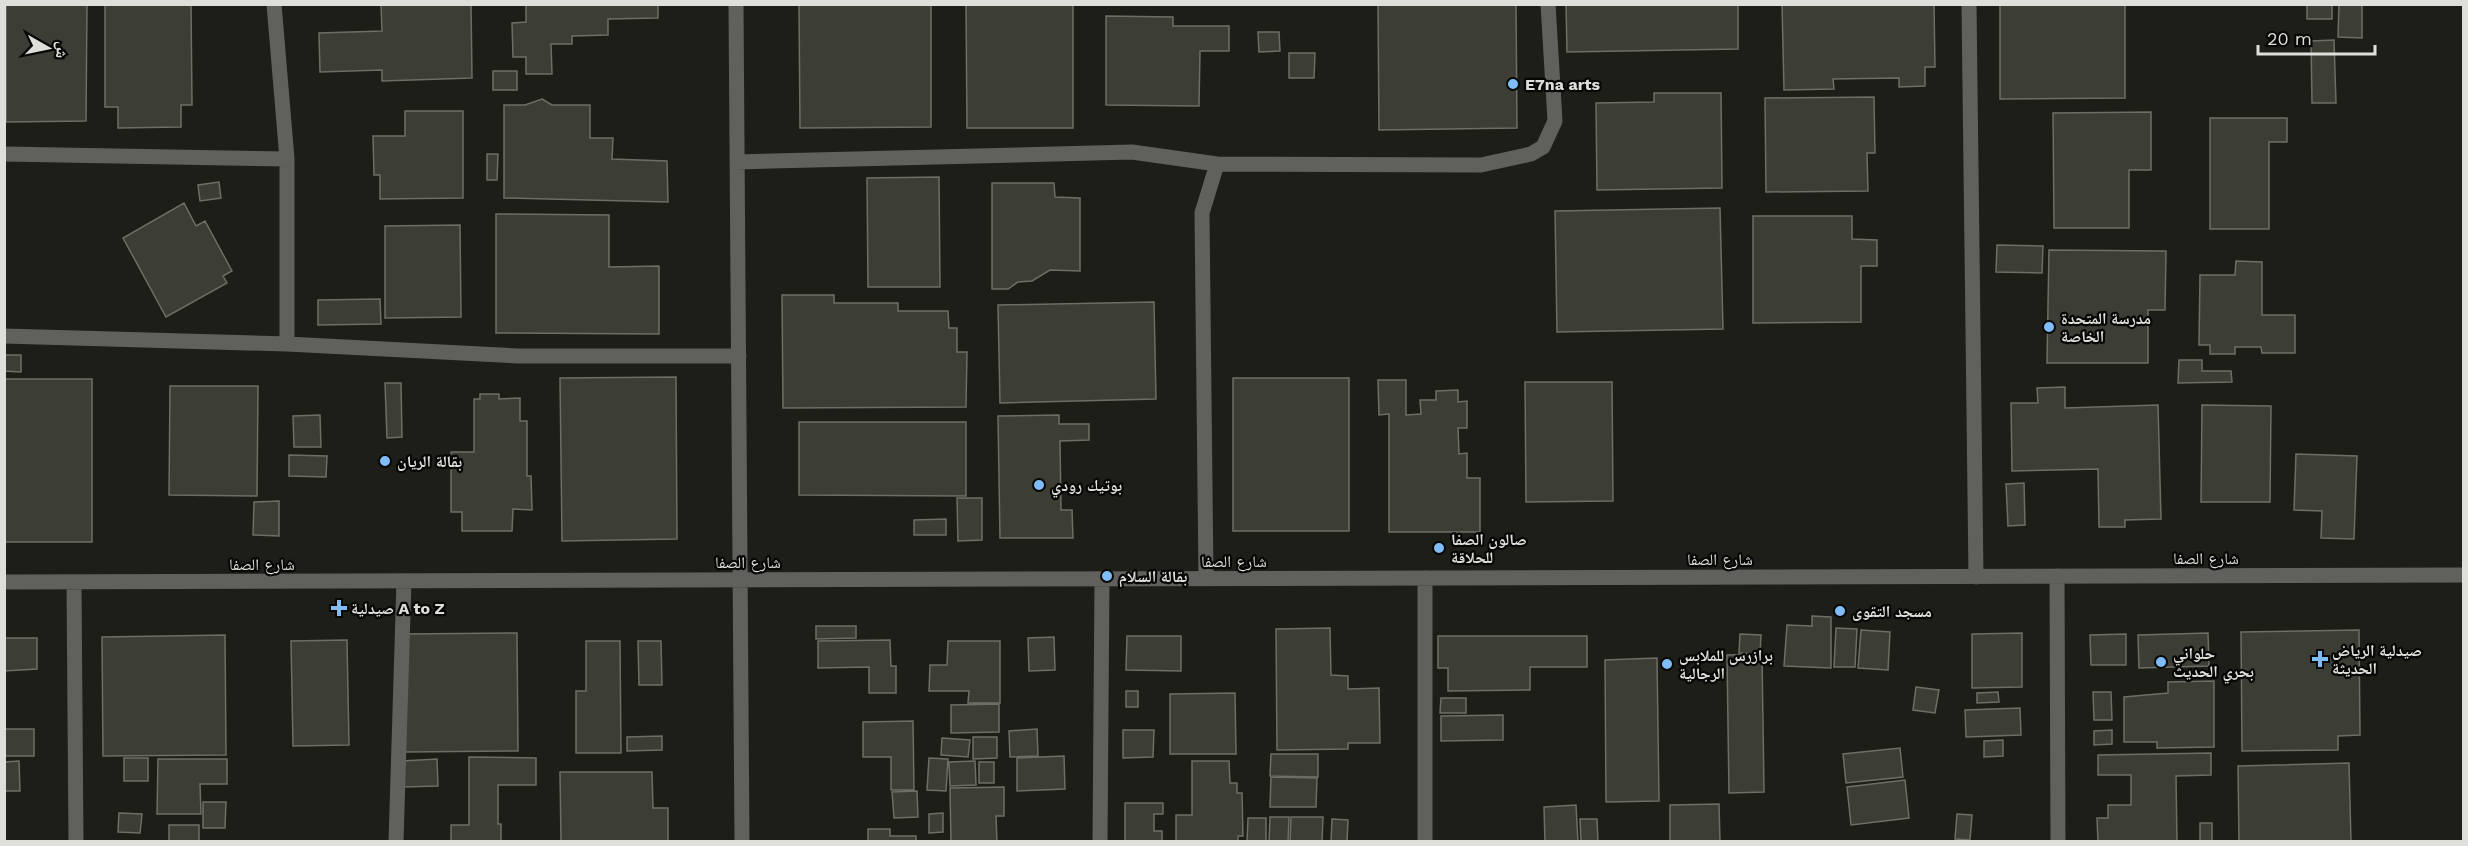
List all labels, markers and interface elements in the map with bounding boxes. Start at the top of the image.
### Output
north arrow [18,18,78,78]
scale bar [2258,18,2375,56]
text: 20 m [2267,28,2312,49]
text: ش [52,40,73,60]
place label: E7na arts [1525,75,1600,94]
marker: E7na arts [1506,77,1520,91]
place label: مدرسة المتحدة الخاصة [2061,309,2151,346]
marker: مدرسة المتحدة الخاصة [2042,320,2056,334]
place label: بقالة الريان [397,452,462,471]
marker: بقالة الريان [378,454,392,468]
place label: بوتيك رودي [1051,476,1122,498]
marker: بوتيك رودي [1032,478,1046,492]
place label: صالون الصفا للحلاقة [1451,530,1527,567]
marker: صالون الصفا للحلاقة [1432,541,1446,555]
street label: شارع الصفا [2173,549,2239,569]
street label: شارع الصفا [1687,550,1753,570]
street label: شارع الصفا [1201,552,1267,572]
street label: شارع الصفا [715,553,781,573]
street label: شارع الصفا [229,555,295,575]
place label: بقالة السلام [1119,567,1187,588]
marker: بقالة السلام [1100,569,1114,583]
place label: صيدلية A to Z [351,599,445,618]
marker: صيدلية A to Z [332,601,346,615]
place label: مسجد التقوى [1852,602,1932,621]
marker: مسجد التقوى [1833,604,1847,618]
place label: صيدلية الرياض الحديثة [2332,641,2422,678]
place label: حلواني بحري الحديث [2173,644,2254,684]
place label: برازرس للملابس الرجالية [1679,646,1773,683]
marker: صيدلية الرياض الحديثة [2313,652,2327,666]
marker: حلواني بحري الحديث [2154,655,2168,669]
marker: برازرس للملابس الرجالية [1660,657,1674,671]

